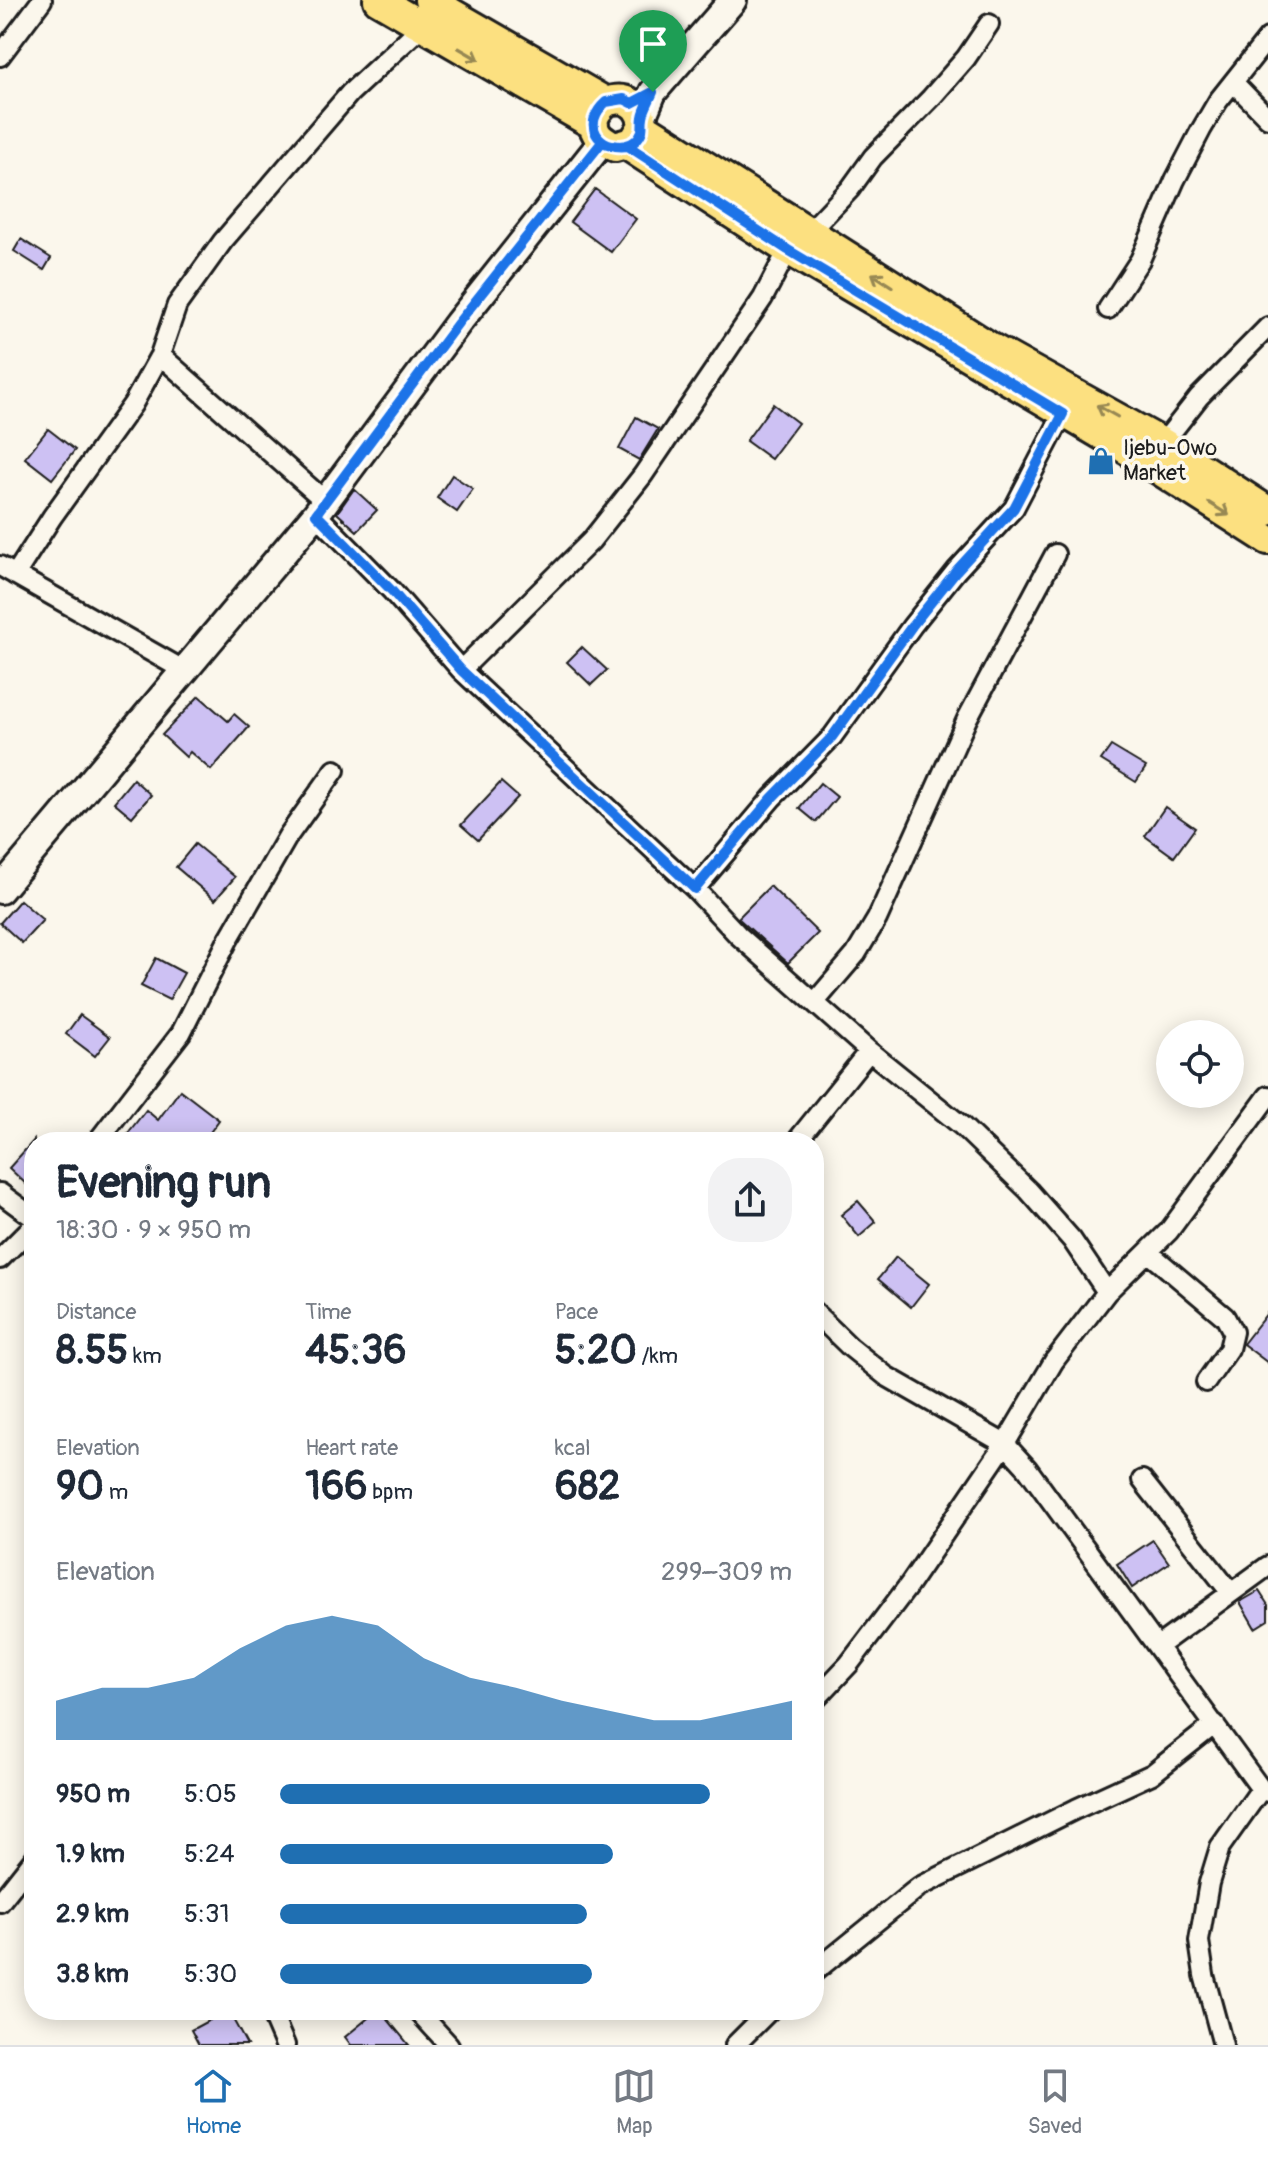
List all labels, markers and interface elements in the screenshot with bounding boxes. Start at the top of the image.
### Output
pin [619,10,687,92]
icon: arrive [631,22,675,66]
one-way arrow [457,46,480,62]
one-way arrow [871,272,894,288]
one-way arrow [1095,403,1119,418]
place label: Ijebu-Owo Market [1123,434,1217,487]
shop icon: Ijebu-Owo Market [1086,446,1116,476]
one-way arrow [1207,501,1230,517]
map controls [1156,1020,1244,1108]
button: locate [1156,1020,1244,1108]
text: Evening run [56,1156,271,1211]
button: share [708,1158,792,1242]
text: 18:30 · 9 × 950 m [56,1214,251,1246]
text: Distance [56,1298,136,1326]
text: Time [305,1298,351,1326]
text: Pace [555,1298,598,1326]
text: 8.55 [56,1326,128,1375]
text: 45:36 [305,1326,407,1375]
text: 5:20 [555,1326,637,1375]
text: km [128,1342,162,1370]
text: /km [637,1342,678,1370]
text: Elevation [56,1434,140,1462]
text: Heart rate [305,1434,398,1462]
text: kcal [555,1434,590,1462]
text: 90 [56,1462,104,1511]
text: 166 [305,1462,368,1511]
text: 682 [555,1462,620,1511]
text: m [104,1478,128,1506]
text: bpm [368,1478,413,1506]
text: Elevation [56,1556,155,1588]
text: 299–309 m [661,1556,792,1588]
text: 950 m [56,1778,130,1810]
text: 5:05 [184,1778,237,1810]
text: 1.9 km [56,1838,125,1870]
text: 5:24 [184,1838,235,1870]
text: 2.9 km [56,1898,129,1930]
text: 5:31 [184,1898,230,1930]
text: 3.8 km [56,1958,129,1990]
text: 5:30 [184,1958,237,1990]
tab: Home [186,2064,241,2140]
tab: Map [612,2064,656,2140]
tab: Saved [1028,2064,1082,2140]

